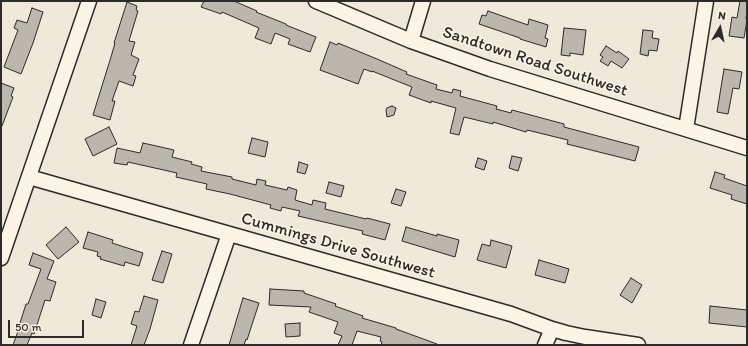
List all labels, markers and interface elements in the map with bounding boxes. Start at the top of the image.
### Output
north arrow [700,8,740,48]
text: N [717,9,727,23]
street label: Sandtown Road Southwest [440,22,630,102]
street label: Cummings Drive Southwest [239,209,437,283]
scale bar [10,312,86,338]
text: 50 m [15,320,41,334]

